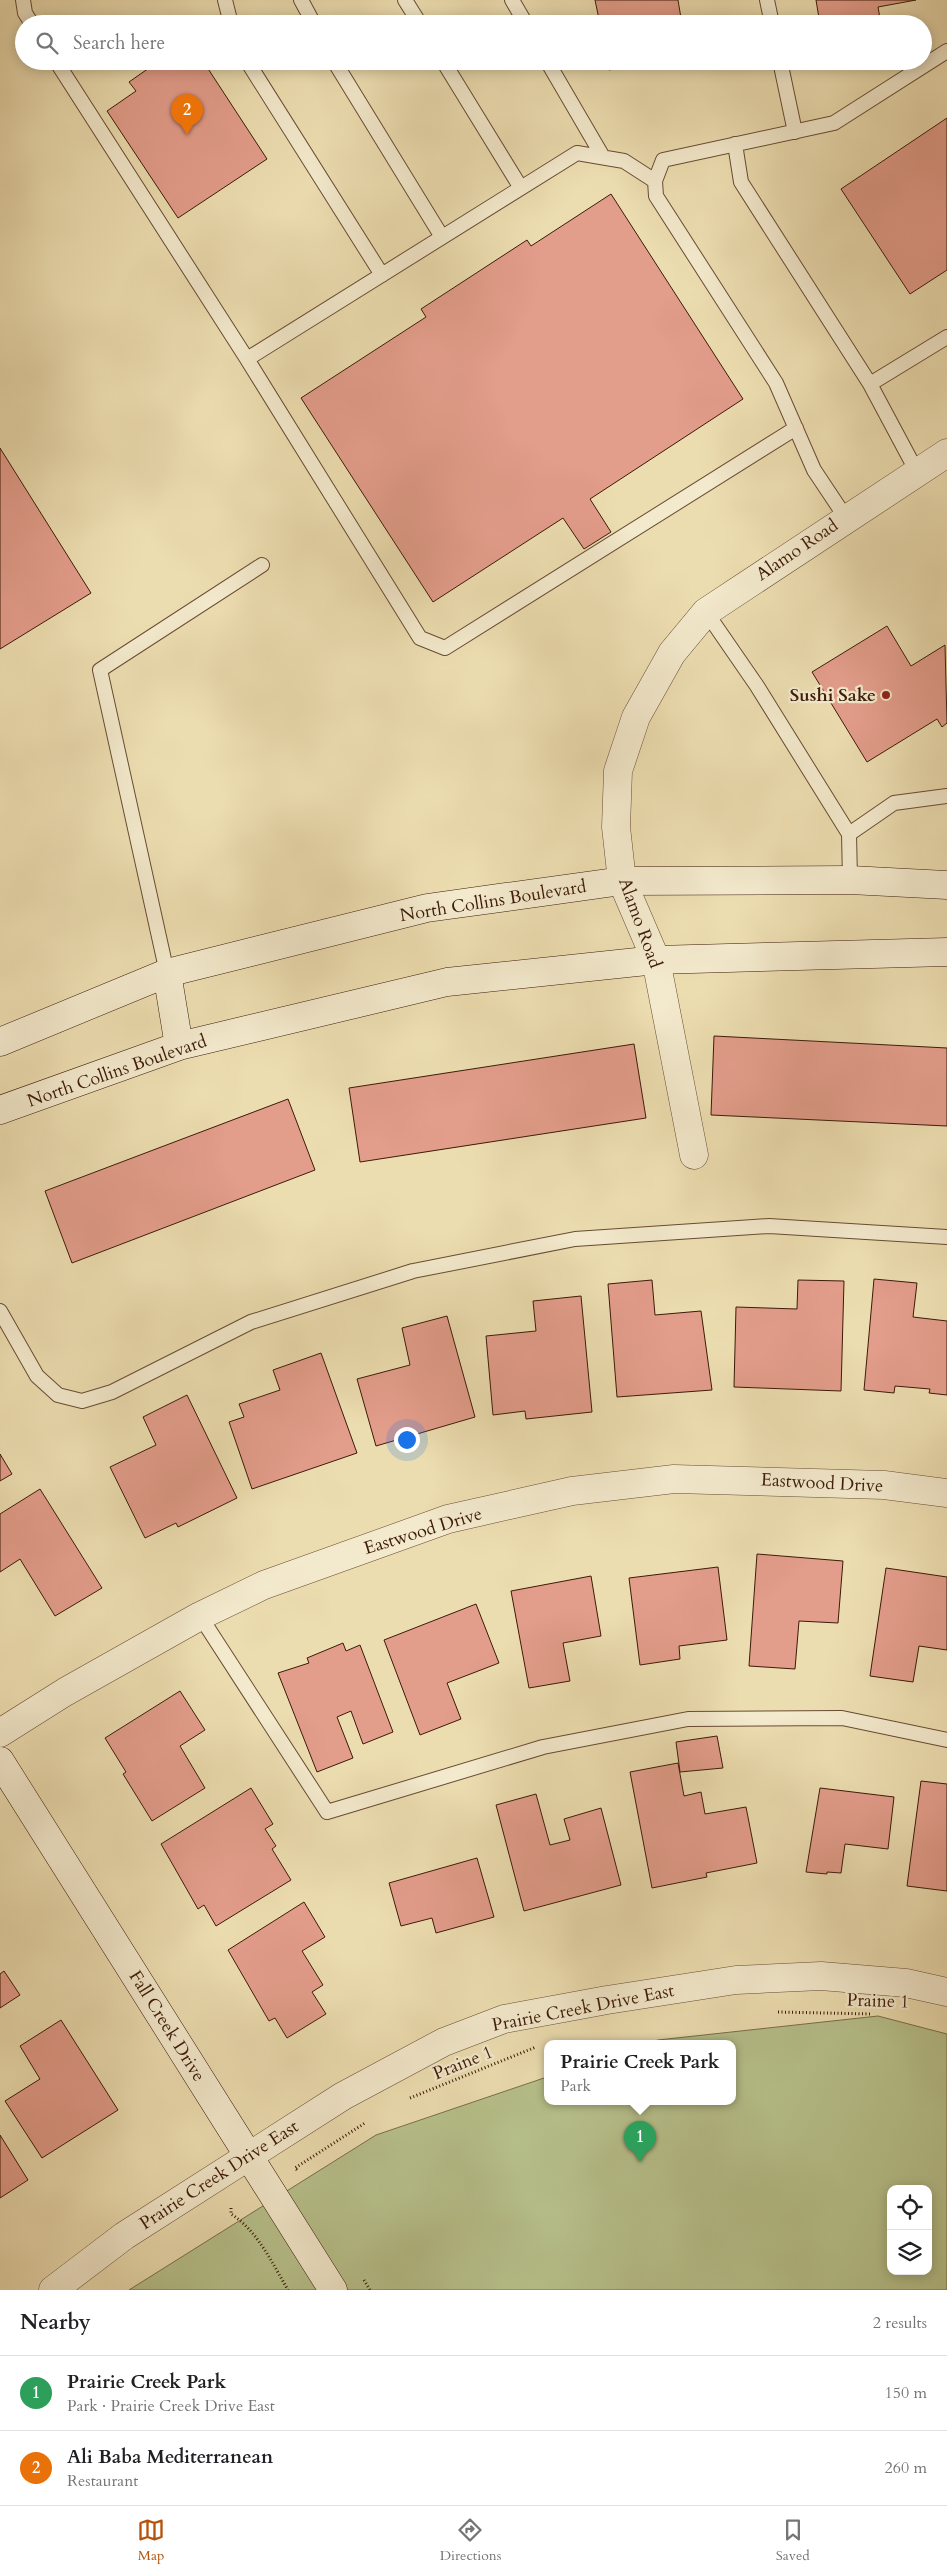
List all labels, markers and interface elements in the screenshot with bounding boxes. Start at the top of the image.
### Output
search box [15,15,932,70]
icon: search [33,29,61,57]
text: Search here [73,30,165,56]
pin: 2 [171,94,203,135]
street label: Alamo Road [751,513,844,587]
place label: Sushi Sake [790,683,876,708]
marker: Sushi Sake [880,689,892,701]
street label: North Collins Boulevard [398,874,588,928]
street label: Alamo Road [612,874,668,972]
street label: North Collins Boulevard [24,1028,211,1114]
your location [394,1427,420,1453]
street label: Eastwood Drive [760,1467,884,1499]
street label: Eastwood Drive [361,1501,485,1561]
street label: Fall Creek Drive [123,1966,211,2086]
street label: Prairie Creek Drive East [490,1978,676,2038]
street label: Praine 1 [846,1987,910,2015]
street label: Praine 1 [429,2040,497,2086]
popup [544,2040,736,2105]
text: Prairie Creek Park [560,2049,720,2075]
text: Park [560,2075,591,2097]
street label: Prairie Creek Drive East [135,2114,304,2236]
pin: 1 [624,2121,656,2162]
map controls [887,2185,932,2275]
button: locate [887,2185,932,2230]
button: layers [887,2230,932,2275]
text: Nearby [20,2308,91,2337]
text: 2 results [873,2312,927,2334]
text: Prairie Creek Park [67,2369,226,2395]
text: 1 [32,2382,40,2404]
text: 150 m [885,2382,927,2404]
text: Park · Prairie Creek Drive East [67,2395,275,2417]
text: Ali Baba Mediterranean [67,2444,273,2470]
text: 2 [32,2457,40,2479]
text: 260 m [885,2457,927,2479]
text: Restaurant [67,2470,138,2492]
tab: Map [137,2516,165,2565]
tab: Directions [440,2516,501,2565]
tab: Saved [776,2516,810,2565]

